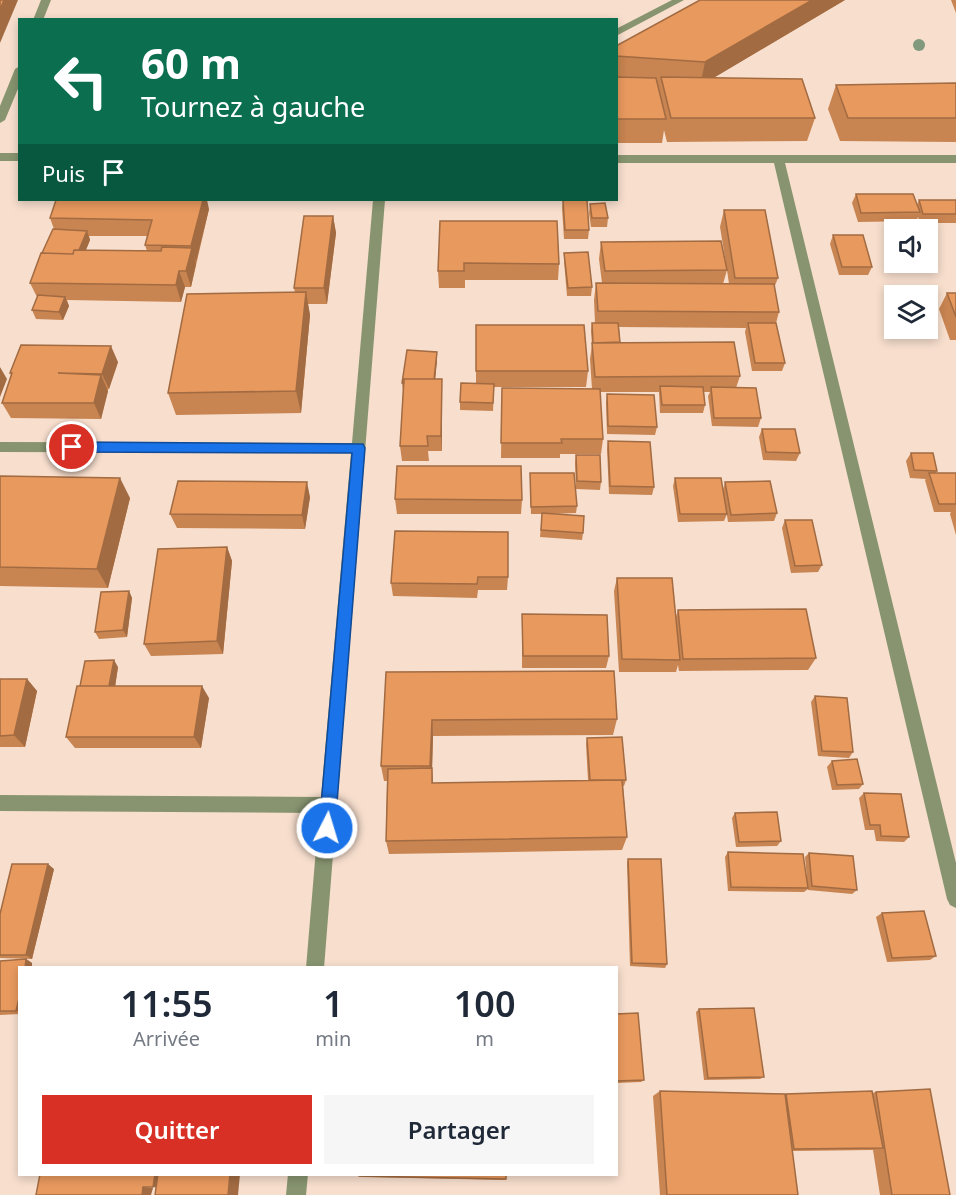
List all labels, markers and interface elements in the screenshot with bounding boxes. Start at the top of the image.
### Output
text: 60 m [141,34,241,91]
icon: left [42,42,120,120]
text: Tournez à gauche [141,88,365,125]
icon: arrive [97,156,130,189]
text: Puis [42,158,85,188]
map controls [884,219,938,339]
button: sound [884,219,938,273]
button: layers [884,285,938,339]
pin [46,421,97,472]
icon: arrive [55,430,88,463]
position arrow [295,796,359,860]
text: 11:55 [120,979,213,1028]
text: 1 [323,979,344,1028]
text: 100 [454,979,516,1028]
text: Arrivée [133,1025,200,1052]
text: min [315,1025,351,1052]
text: m [475,1025,494,1052]
button: Quitter [42,1095,312,1164]
button: Partager [324,1095,594,1164]

